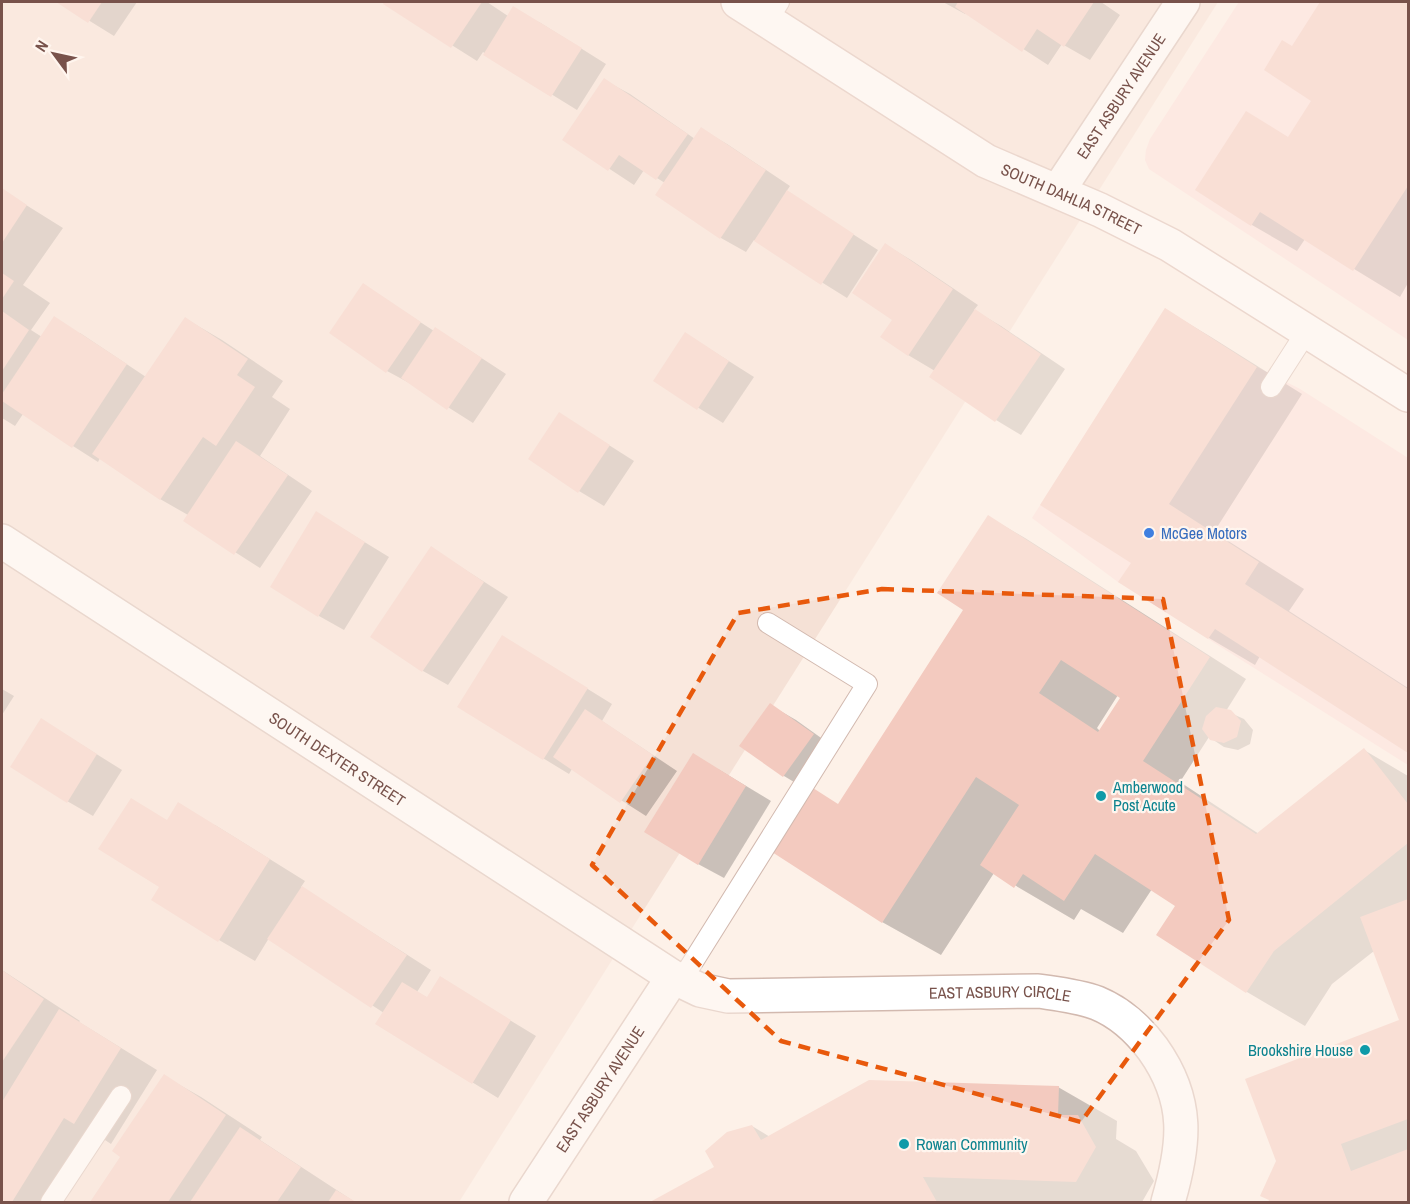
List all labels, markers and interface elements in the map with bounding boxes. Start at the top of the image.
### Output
north arrow [24,24,84,84]
street label: EAST ASBURY AVENUE [1071,29,1170,163]
text: N [30,36,53,56]
street label: SOUTH DAHLIA STREET [998,158,1145,240]
place label: McGee Motors [1161,522,1247,544]
marker: McGee Motors [1142,526,1156,540]
street label: SOUTH DEXTER STREET [265,707,410,811]
place label: Amberwood Post Acute [1112,776,1183,816]
marker: Amberwood Post Acute [1094,789,1108,803]
street label: EAST ASBURY CIRCLE [929,980,1073,1007]
street label: EAST ASBURY AVENUE [551,1022,649,1156]
place label: Brookshire House [1248,1039,1353,1061]
marker: Brookshire House [1358,1043,1372,1057]
place label: Rowan Community [916,1133,1028,1155]
marker: Rowan Community [897,1137,911,1151]

